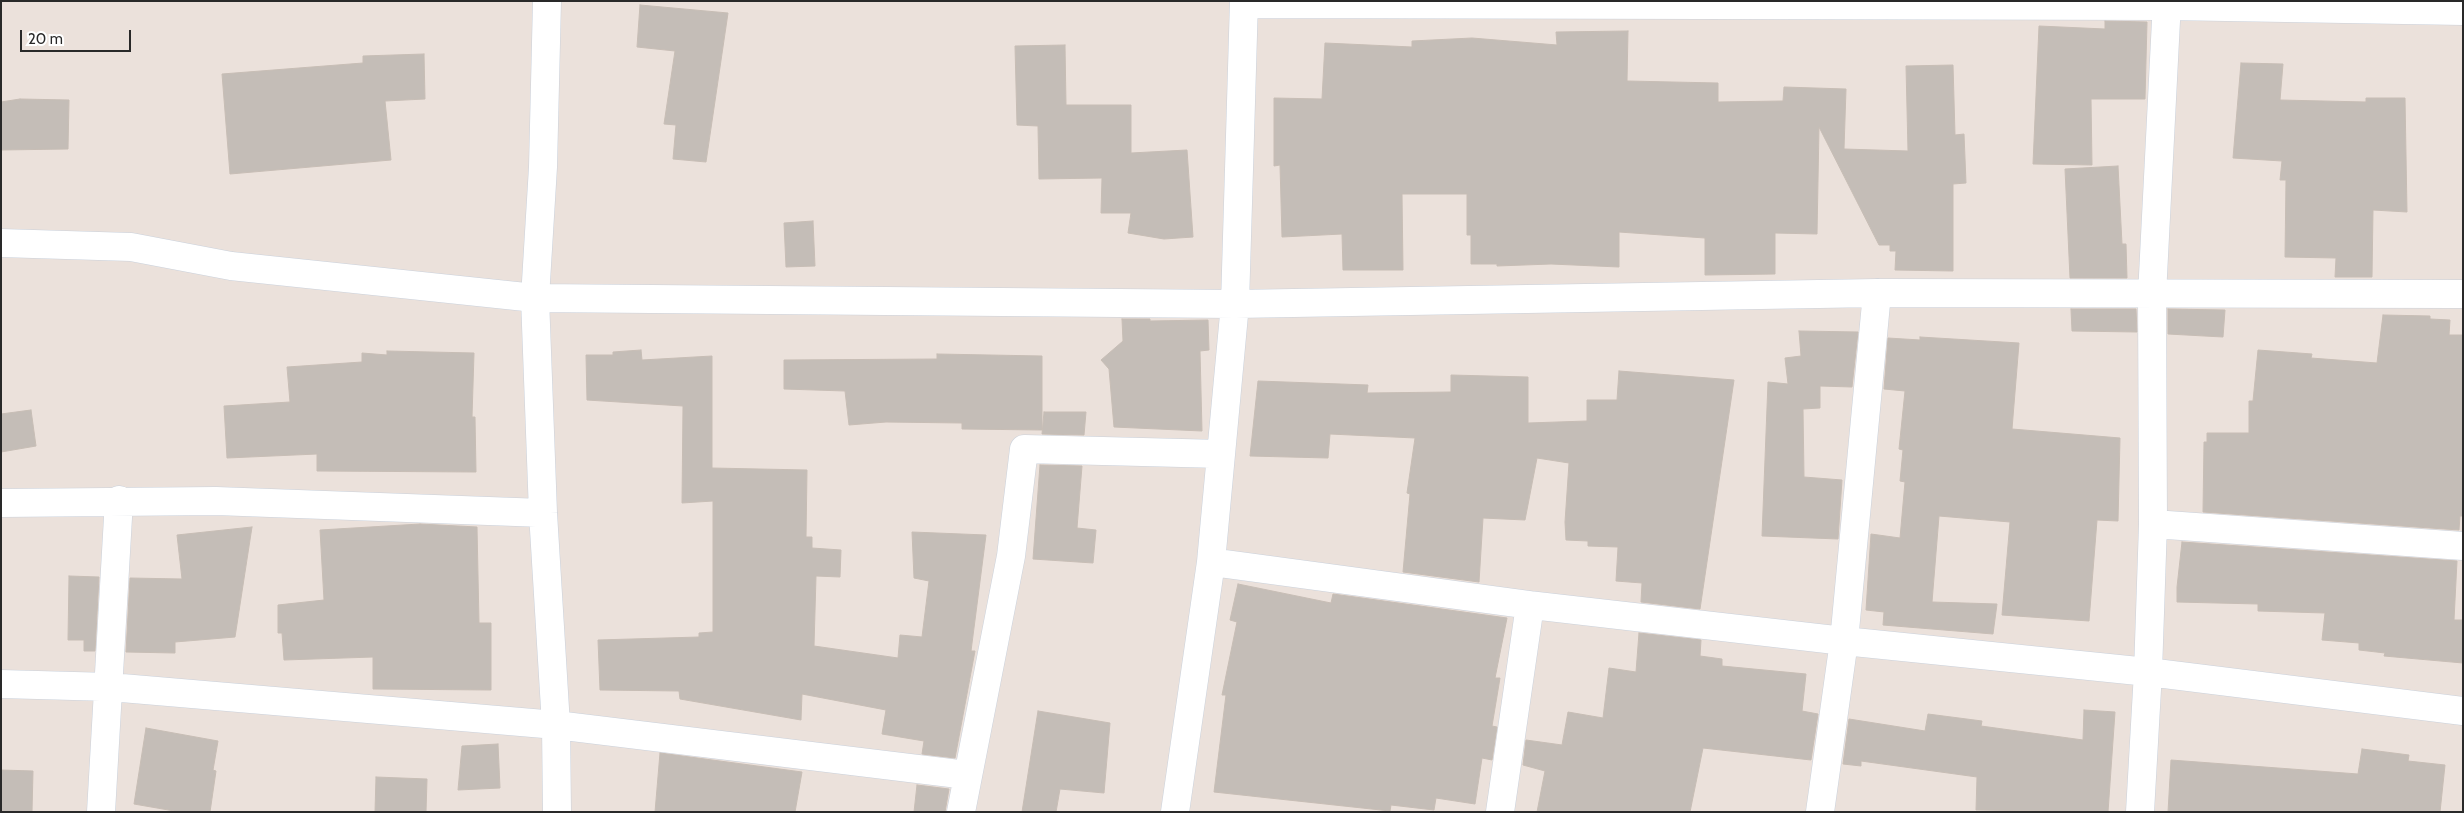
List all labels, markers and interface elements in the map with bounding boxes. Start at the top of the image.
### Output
scale bar [22,20,134,52]
text: 20 m [28,30,63,48]

